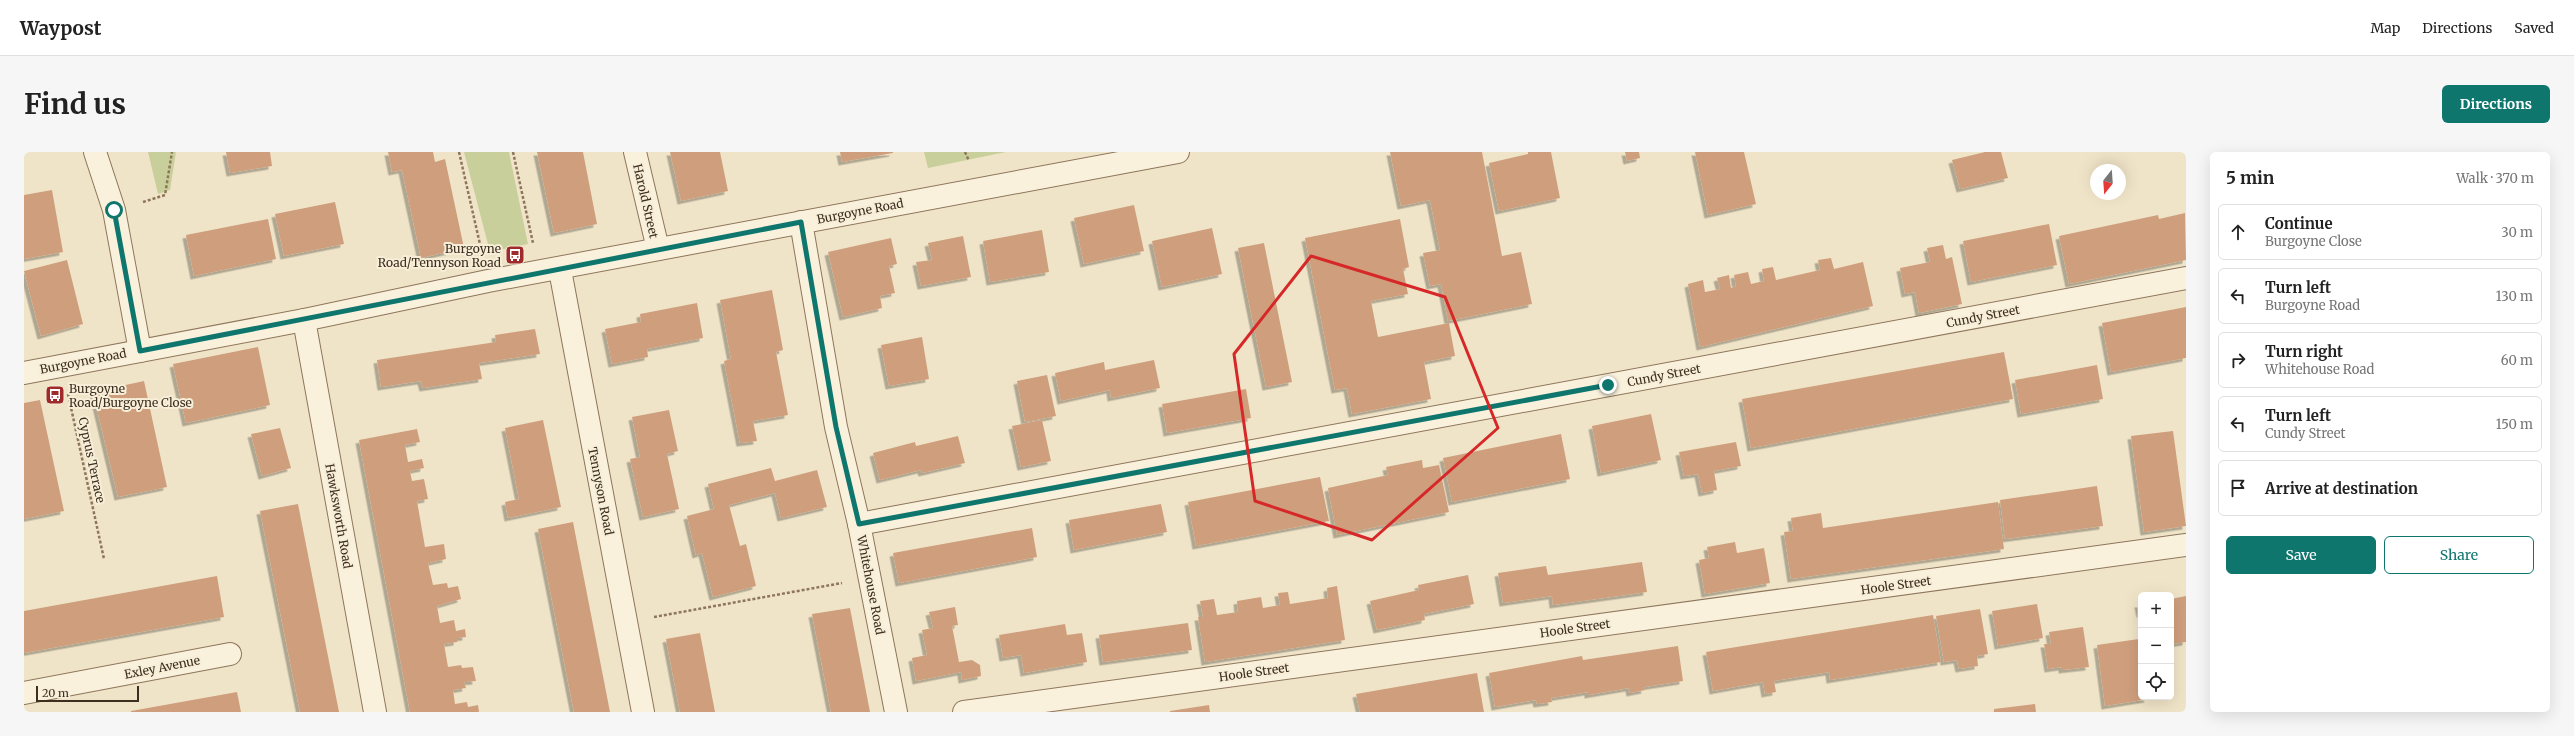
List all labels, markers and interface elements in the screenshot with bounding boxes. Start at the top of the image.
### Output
text: Waypost [20,16,101,40]
text: Map [2370,19,2400,37]
text: Directions [2422,19,2492,37]
text: Saved [2514,19,2554,37]
button: Directions [2442,85,2550,123]
text: Find us [24,86,126,122]
street label: Harold Street [630,162,662,240]
north arrow [2090,164,2126,200]
text: 5 min [2226,167,2274,189]
text: Walk · 370 m [2456,170,2534,187]
street label: Burgoyne Road [815,195,905,227]
route start [105,201,123,219]
text: Continue [2265,214,2333,233]
icon: ahead [2227,221,2249,243]
text: 30 m [2501,224,2533,241]
text: Burgoyne Close [2265,233,2362,250]
place label: Burgoyne Road/Tennyson Road [378,241,501,270]
bus stop icon: Burgoyne Road/Tennyson Road [504,244,526,266]
text: Turn left [2265,278,2331,297]
icon: left [2227,285,2249,307]
text: 130 m [2496,288,2533,305]
text: Burgoyne Road [2265,297,2360,314]
street label: Cundy Street [1945,301,2021,330]
text: Turn right [2265,342,2343,361]
street label: Burgoyne Road [38,345,128,377]
icon: right [2227,349,2249,371]
text: 60 m [2501,352,2533,369]
street label: Cundy Street [1626,360,1702,389]
text: Whitehouse Road [2265,361,2374,378]
route end [1599,376,1617,394]
place label: Burgoyne Road/Burgoyne Close [69,381,192,410]
bus stop icon: Burgoyne Road/Burgoyne Close [44,384,66,406]
text: Turn left [2265,406,2331,425]
icon: left [2227,413,2249,435]
street label: Cyprus Terrace [76,416,108,504]
text: 150 m [2496,416,2533,433]
text: Cundy Street [2265,425,2346,442]
street label: Tennyson Road [585,446,617,536]
street label: Hawksworth Road [322,462,356,570]
icon: arrive [2227,477,2249,499]
text: Arrive at destination [2265,479,2418,498]
street label: Whitehouse Road [854,533,888,636]
button: Save [2226,536,2376,574]
button: Share [2384,536,2534,574]
street label: Hoole Street [1860,573,1932,597]
map controls [2138,592,2174,700]
button: + [2138,592,2174,628]
street label: Hoole Street [1539,616,1611,640]
button: − [2138,628,2174,664]
street label: Exley Avenue [123,652,201,682]
street label: Hoole Street [1218,660,1290,684]
button: locate [2138,664,2174,700]
scale bar [36,684,139,703]
text: 20 m [42,686,69,700]

